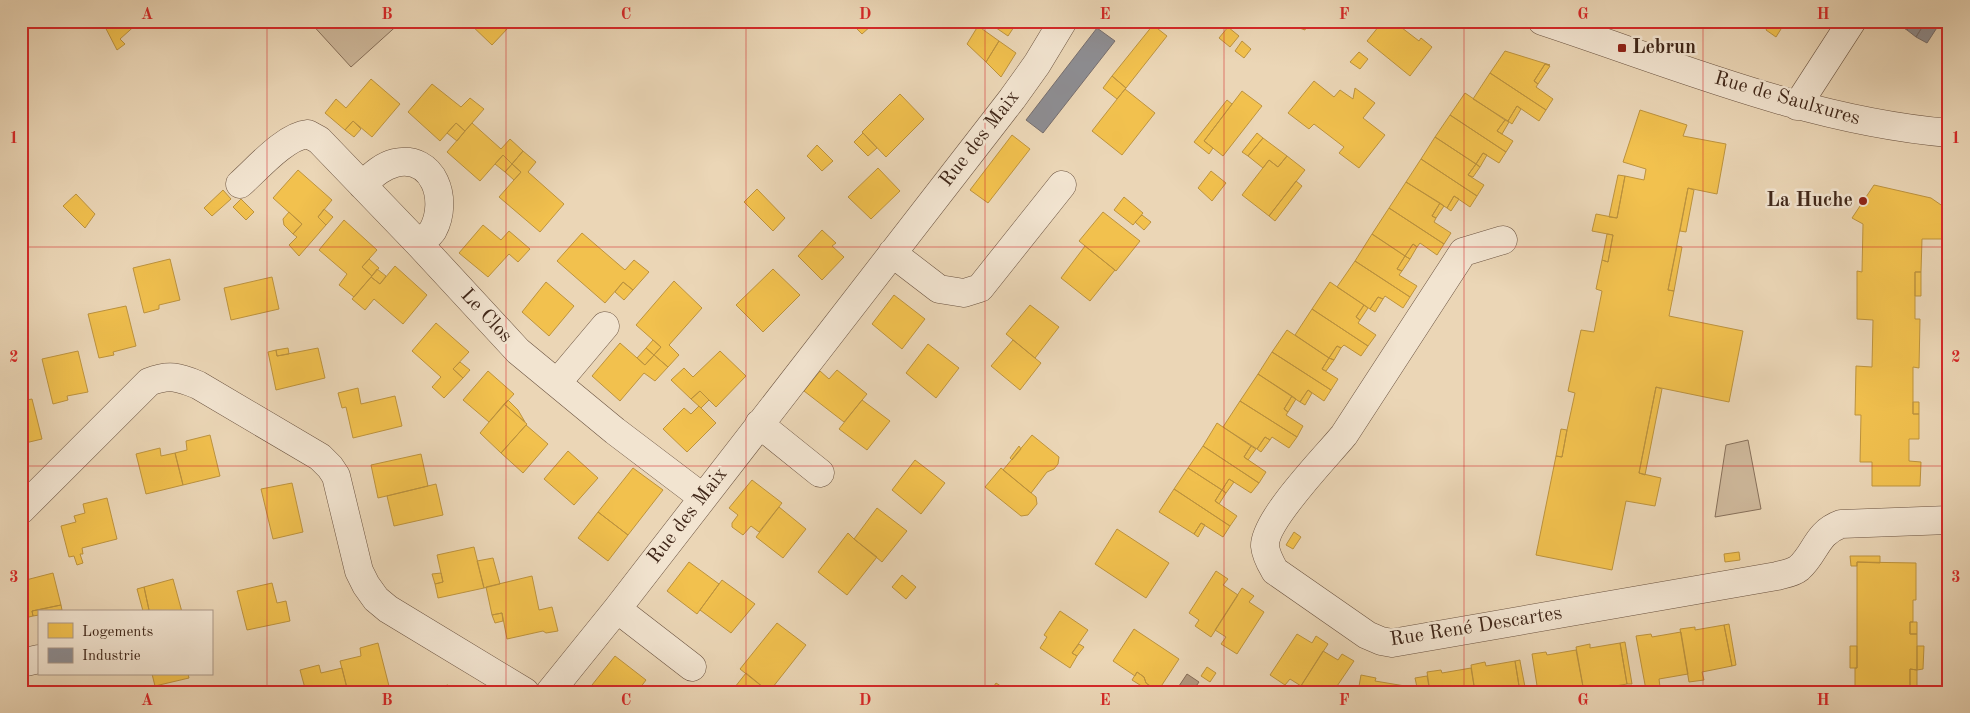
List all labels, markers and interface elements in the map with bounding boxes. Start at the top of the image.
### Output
text: A [141,7,153,23]
text: B [381,7,393,23]
text: C [621,7,631,23]
text: D [859,7,871,23]
text: E [1099,7,1111,23]
text: F [1339,7,1350,23]
text: G [1577,7,1589,23]
text: H [1816,7,1830,23]
place label: Lebrun [1632,38,1696,58]
marker: Lebrun [1616,42,1628,54]
street label: Rue de Saulxures [1712,69,1862,129]
street label: Rue des Maix [936,87,1024,191]
text: 1 [9,131,19,147]
text: 1 [1951,131,1961,147]
place label: La Huche [1766,191,1853,211]
marker: La Huche [1857,195,1869,207]
street label: Le Clos [456,285,516,347]
text: 2 [9,350,19,366]
text: 2 [1951,350,1961,366]
street label: Rue des Maix [644,464,732,568]
text: 3 [9,570,19,586]
text: 3 [1951,570,1961,586]
street label: Rue René Descartes [1388,604,1564,650]
legend [38,610,212,676]
text: Logements [82,625,153,640]
text: Industrie [82,649,141,664]
text: A [141,693,153,709]
text: B [381,693,393,709]
text: C [621,693,631,709]
text: D [859,693,871,709]
text: E [1099,693,1111,709]
text: F [1339,693,1350,709]
text: G [1577,693,1589,709]
text: H [1816,693,1830,709]

